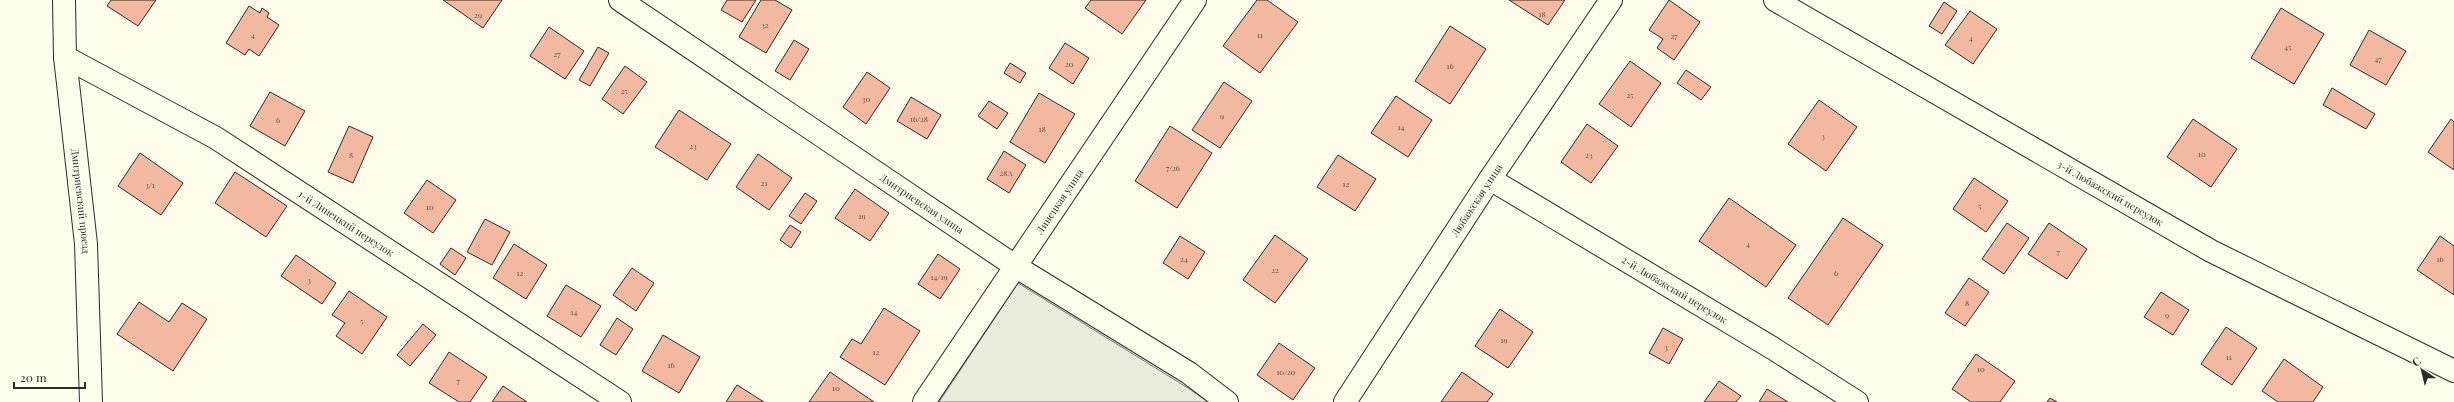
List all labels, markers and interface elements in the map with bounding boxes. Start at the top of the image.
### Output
house number: 18 [1538,8,1546,19]
house number: 29 [474,9,482,20]
house number: 32 [761,19,769,30]
house number: 4 [251,29,255,40]
house number: 11 [1257,29,1263,40]
house number: 27 [1670,30,1678,41]
house number: 4 [1969,32,1973,43]
house number: 45 [2284,41,2292,52]
house number: 27 [553,48,561,59]
house number: 47 [2374,53,2382,64]
house number: 20 [1065,58,1074,69]
house number: 16 [1446,60,1454,71]
house number: 25 [620,85,628,96]
house number: 25 [1626,89,1634,100]
house number: 30 [862,93,870,104]
house number: 9 [1220,110,1224,121]
house number: 16/28 [910,113,928,124]
house number: 6 [276,114,280,125]
house number: 14 [1398,121,1404,132]
house number: 18 [1038,123,1046,134]
house number: 3 [1821,130,1825,141]
house number: 23 [689,140,697,151]
street label: Дмитриевский проезд [68,148,93,255]
house number: 10 [2198,148,2206,159]
house number: 8 [349,149,353,160]
house number: 23 [1585,149,1593,160]
street label: 3-й Любажский переулок [2055,157,2166,229]
street label: Любажская улица [1447,161,1505,240]
house number: 7/26 [1166,162,1180,173]
street label: Линецкая улица [1032,166,1086,238]
house number: 28А [999,167,1013,178]
street label: Дмитриевская улица [877,170,967,237]
house number: 21 [761,177,767,188]
house number: 12 [1343,178,1350,189]
house number: 3/1 [145,179,155,190]
street label: 1-й Линецкий переулок [296,187,397,260]
house number: 5 [1978,200,1982,211]
house number: 10 [426,201,434,212]
house number: 19 [858,210,866,221]
house number: 4 [1746,238,1750,249]
house number: 7 [2056,246,2060,257]
street label: 2-й Любажский переулок [1619,252,1730,327]
house number: 24 [1180,253,1188,264]
house number: 16 [2436,253,2444,264]
house number: 22 [1271,264,1279,275]
house number: 12 [517,267,524,278]
house number: 6 [1834,267,1838,278]
house number: 14/19 [931,271,947,282]
house number: 3 [307,274,311,285]
house number: 8 [1965,297,1969,308]
house number: 14 [571,306,577,317]
house number: 9 [2165,309,2169,320]
house number: 5 [360,315,364,326]
house number: 19 [1500,334,1508,345]
house number: 3 [1664,341,1668,352]
house number: 12 [873,346,880,357]
north arrow [2402,350,2442,390]
house number: 11 [2226,351,2232,362]
text: С [2408,353,2424,370]
house number: 16 [667,359,675,370]
house number: 10 [1977,363,1985,374]
scale bar [14,364,85,390]
house number: 10/20 [1276,366,1296,377]
text: 20 m [20,369,47,385]
house number: 7 [456,375,460,386]
house number: 10 [832,382,840,393]

